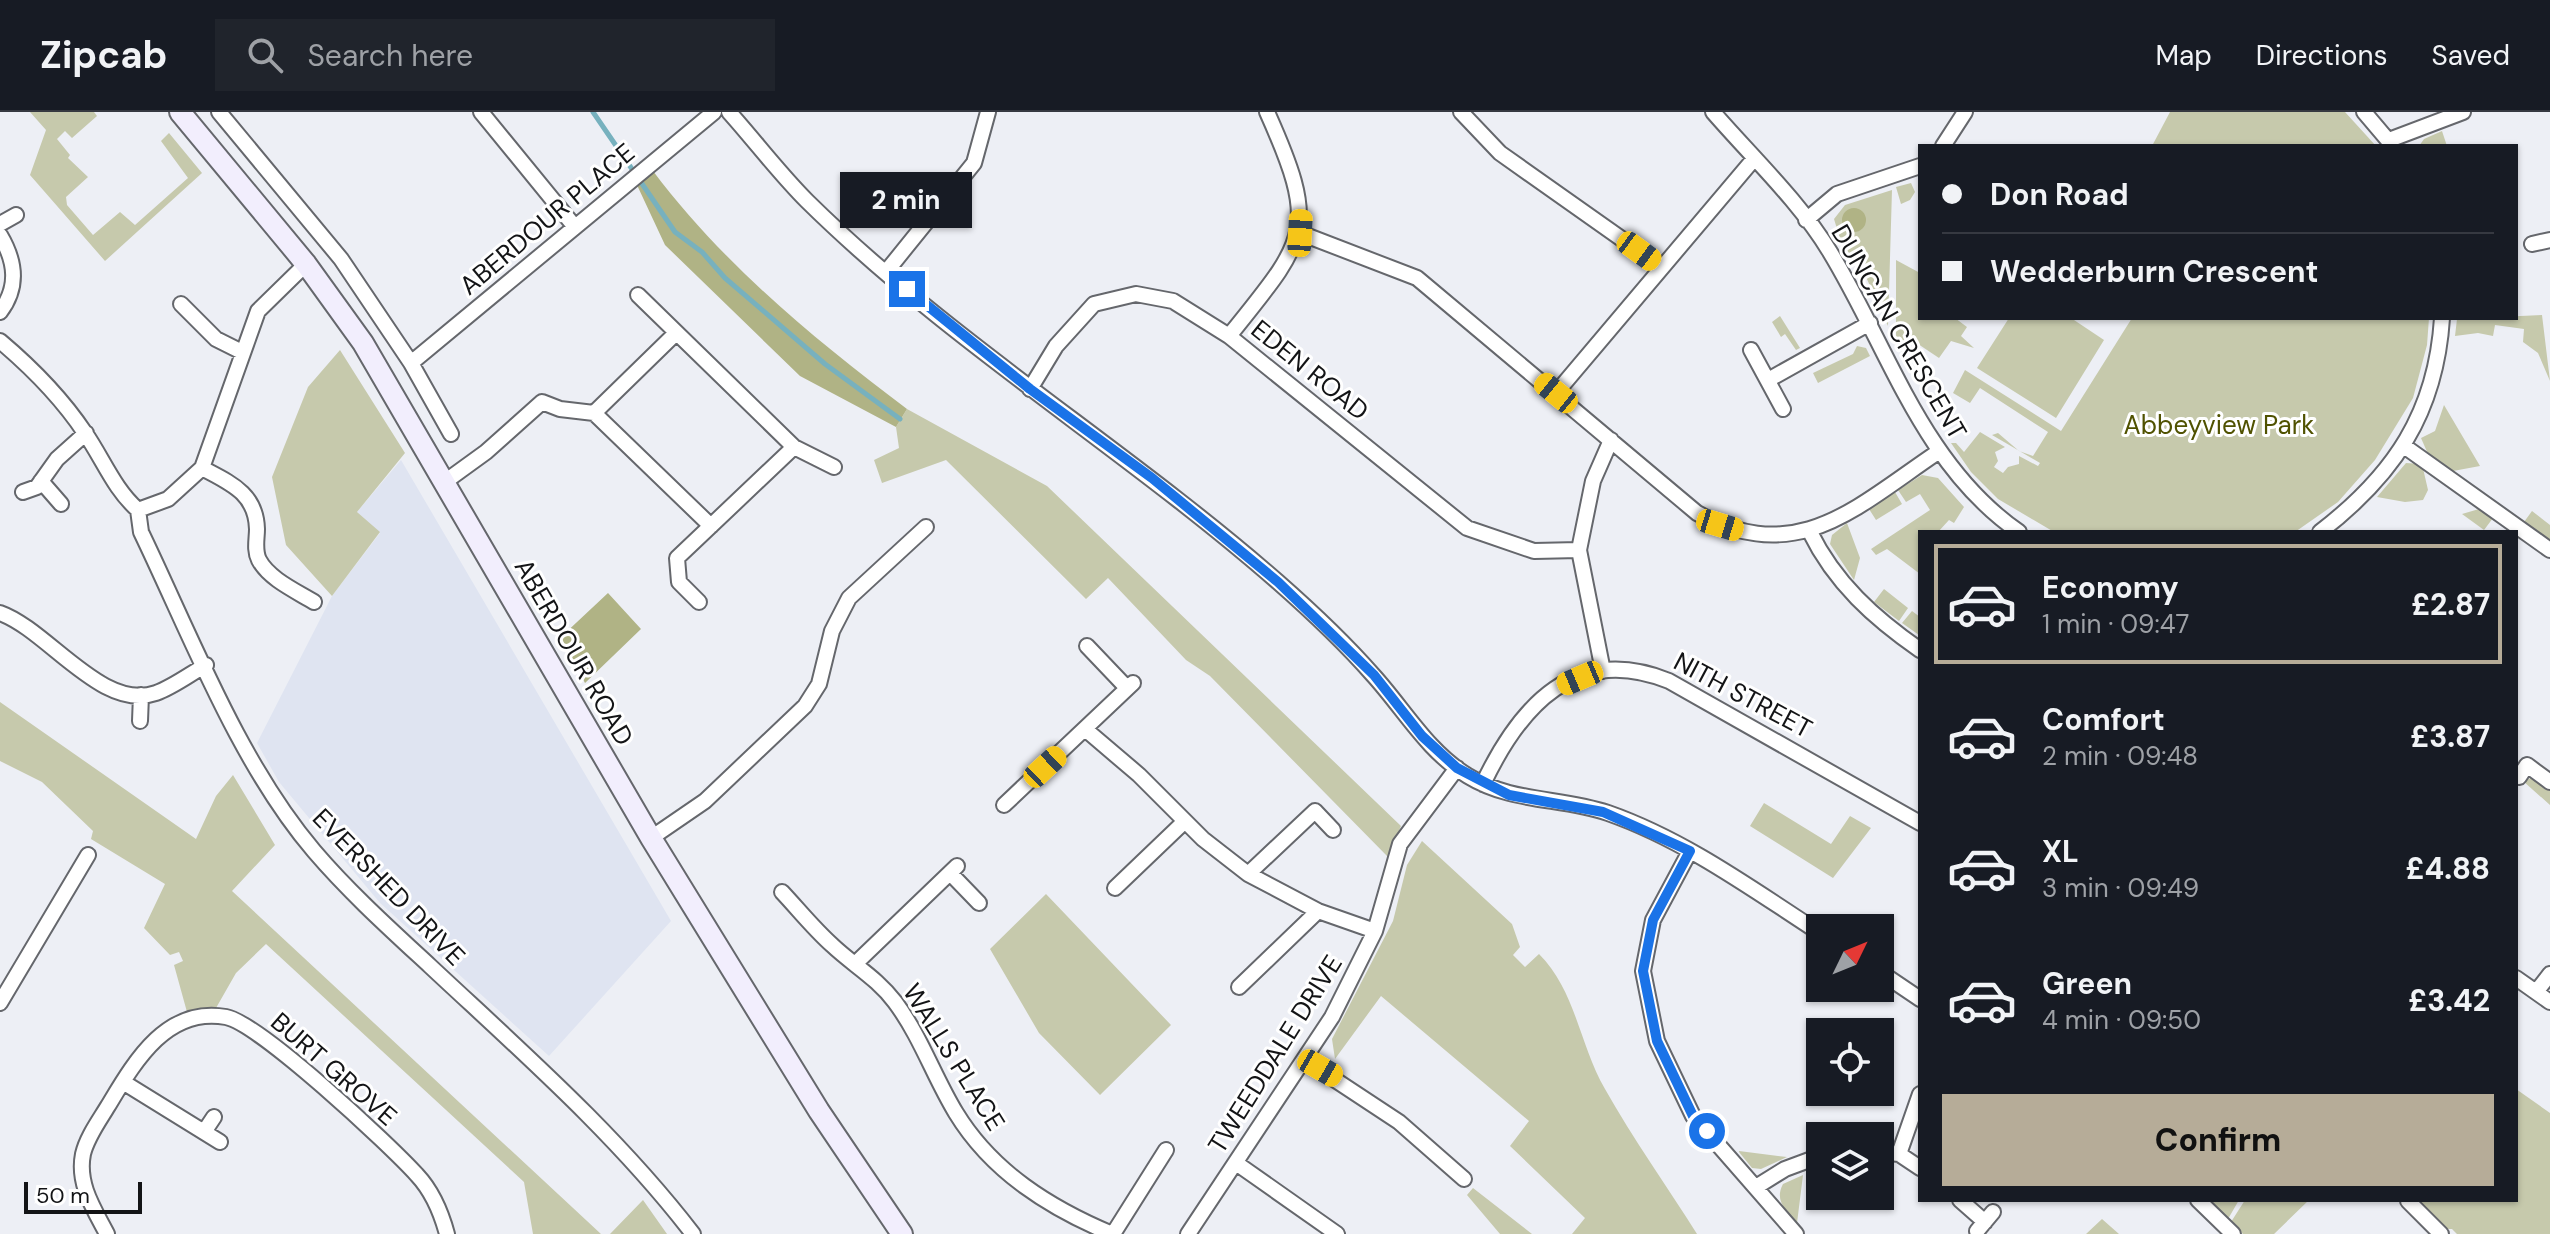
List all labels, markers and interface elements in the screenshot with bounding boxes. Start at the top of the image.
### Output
search box [215,19,775,91]
text: Zipcab [40,30,167,80]
icon: search [243,33,287,77]
text: Search here [307,36,473,75]
text: Map [2155,37,2212,74]
text: Directions [2256,37,2388,74]
text: Saved [2432,37,2510,74]
street label: ABERDOUR PLACE [452,136,642,302]
callout: 2 min [841,173,973,229]
text: Don Road [1990,175,2129,214]
text: 2 min [871,183,941,217]
car [1287,208,1313,258]
street label: DUNCAN CRESCENT [1824,218,1974,446]
car [1613,227,1665,275]
text: Wedderburn Crescent [1990,252,2319,291]
route end [889,271,925,307]
street label: EDEN ROAD [1244,312,1376,428]
car [1530,369,1582,417]
park label: Abbeyview Park [2124,408,2314,442]
car [1694,507,1746,543]
street label: ABERDOUR ROAD [507,553,641,751]
icon: car [1946,568,2018,640]
text: Economy [2042,568,2179,607]
text: £2.87 [2411,585,2490,624]
text: 1 min · 09:47 [2042,607,2189,641]
street label: NITH STREET [1668,644,1818,746]
car [1553,658,1607,698]
icon: car [1946,700,2018,772]
text: Comfort [2042,700,2165,739]
text: £3.87 [2410,717,2490,756]
text: 2 min · 09:48 [2042,739,2198,773]
car [1019,742,1071,792]
street label: EVERSHED DRIVE [305,801,473,973]
icon: car [1946,832,2018,904]
text: XL [2042,832,2079,871]
text: £4.88 [2406,849,2490,888]
text: 3 min · 09:49 [2042,871,2199,905]
north arrow [1806,914,1894,1002]
map controls [1806,914,1894,1210]
street label: TWEEDDALE DRIVE [1200,948,1350,1160]
icon: car [1946,964,2018,1036]
text: Green [2042,964,2132,1003]
street label: WALLS PLACE [895,977,1013,1137]
text: £3.42 [2408,981,2490,1020]
text: 4 min · 09:50 [2042,1003,2201,1037]
street label: BURT GROVE [264,1005,404,1133]
button: locate [1806,1018,1894,1106]
car [1293,1046,1347,1090]
button: Confirm [1942,1094,2494,1186]
route start [1689,1113,1725,1149]
button: layers [1806,1122,1894,1210]
scale bar [24,1178,142,1214]
text: 50 m [36,1181,90,1210]

